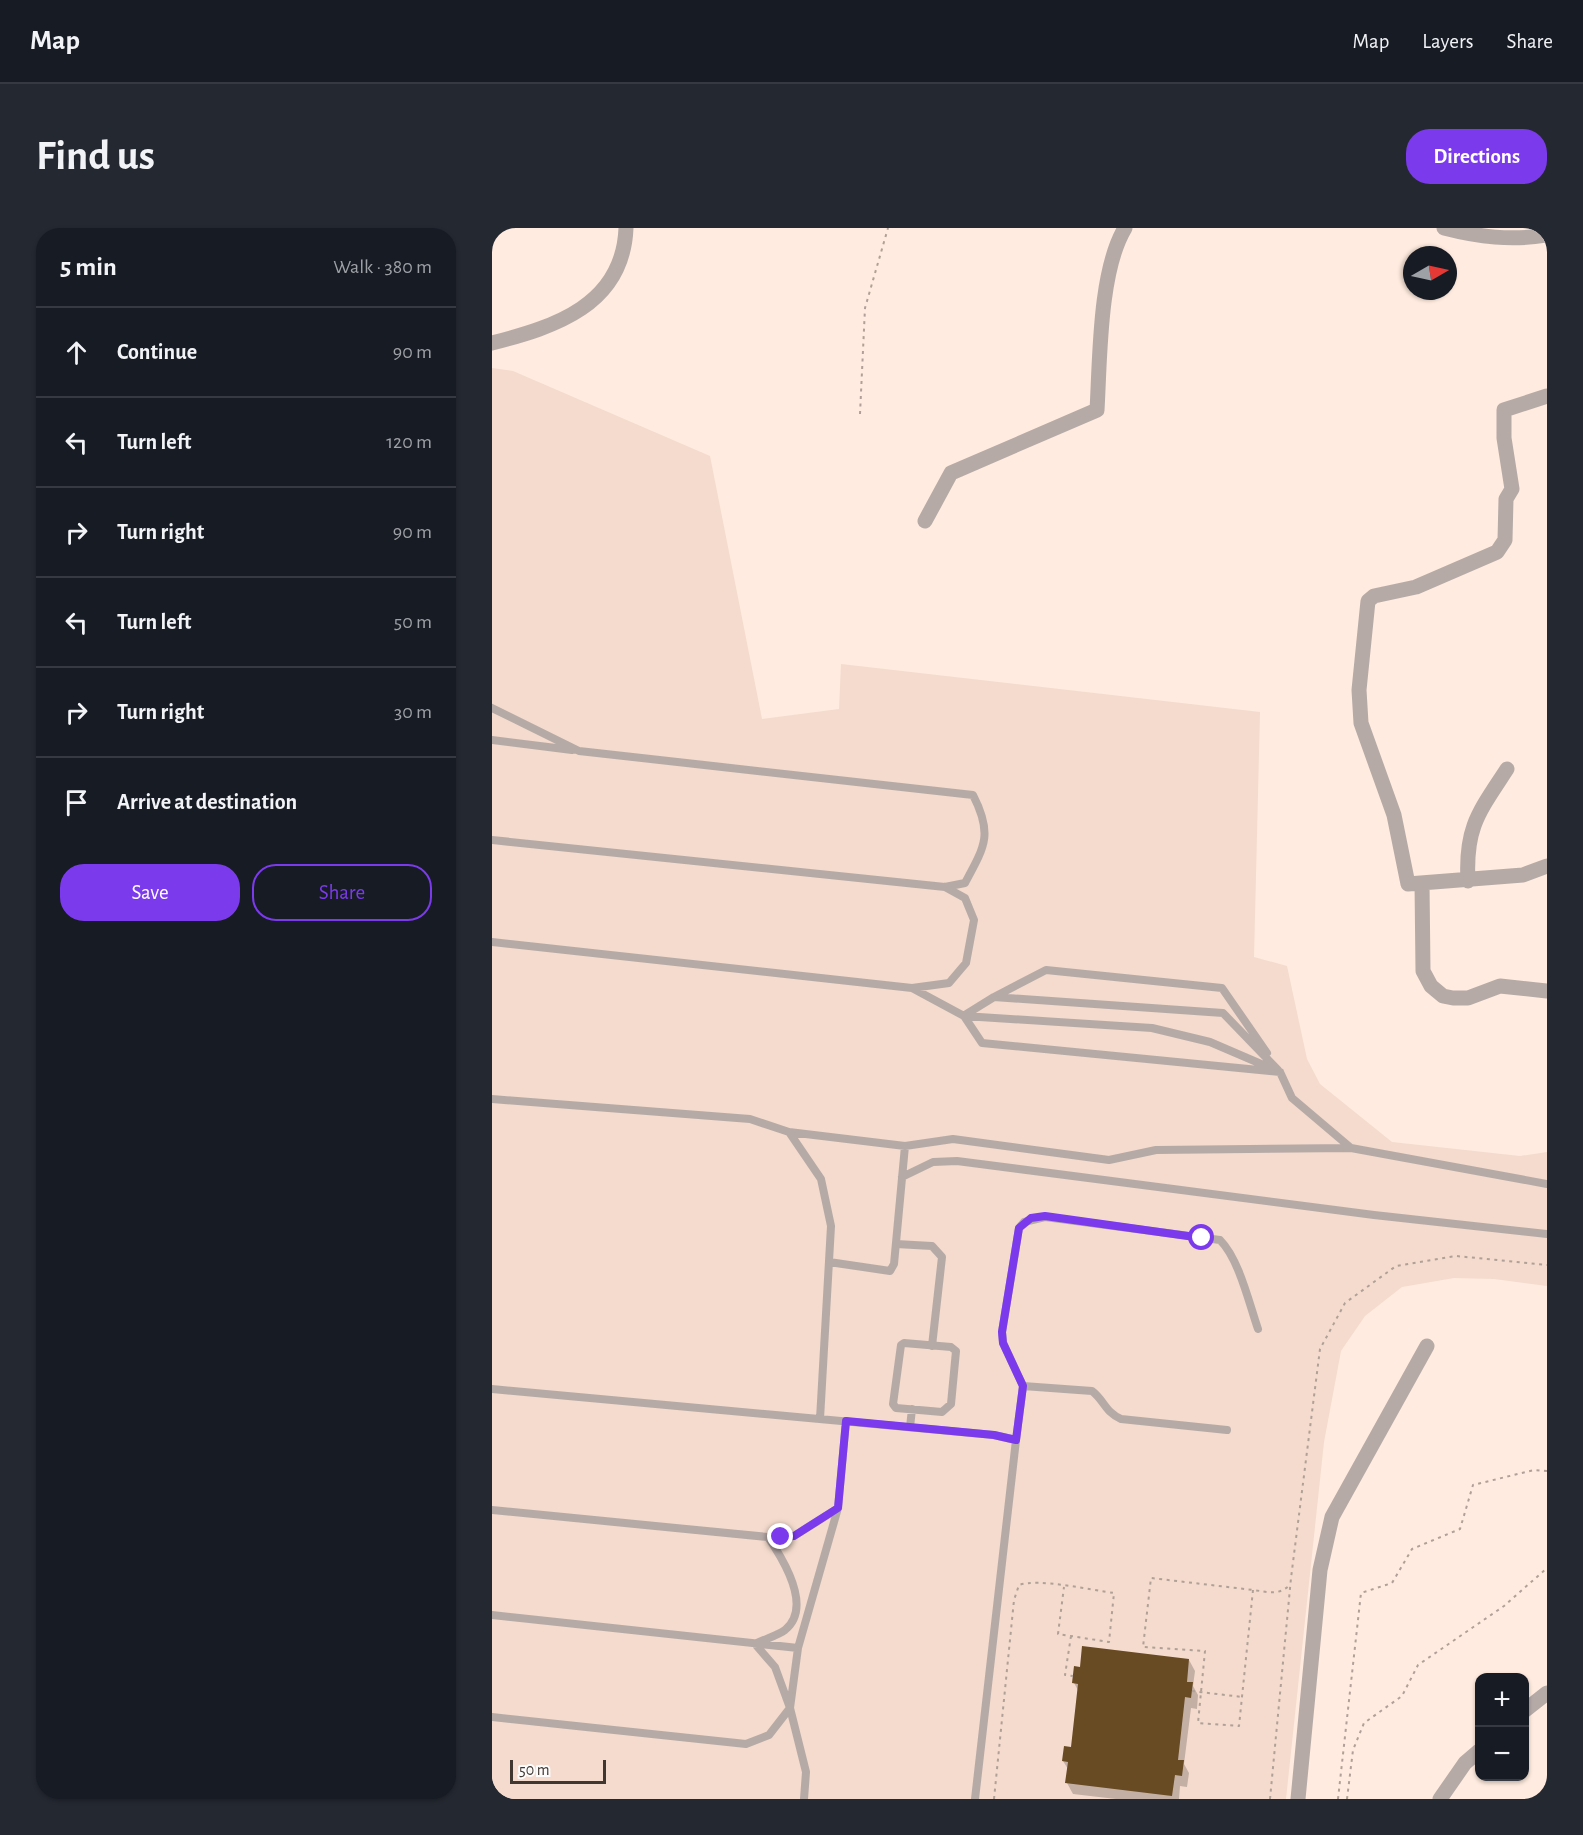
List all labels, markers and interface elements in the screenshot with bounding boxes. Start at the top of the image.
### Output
text: Map [30,27,80,55]
text: Map [1353,31,1389,52]
text: Layers [1422,31,1473,52]
text: Share [1506,31,1553,52]
button: Directions [1406,129,1547,184]
text: Find us [36,135,155,177]
north arrow [1403,246,1457,300]
text: 5 min [60,254,117,280]
text: Walk · 380 m [333,257,432,277]
icon: ahead [60,336,93,369]
text: Continue [117,341,197,363]
text: 90 m [393,342,432,362]
icon: left [60,426,93,459]
text: Turn left [117,431,191,453]
text: 120 m [386,432,432,452]
icon: right [60,516,93,549]
text: Turn right [117,521,204,543]
text: 90 m [393,522,432,542]
icon: left [60,606,93,639]
text: Turn left [117,611,191,633]
text: 50 m [394,612,432,632]
icon: right [60,696,93,729]
text: Turn right [117,701,204,723]
text: 30 m [394,702,432,722]
icon: arrive [60,786,93,819]
text: Arrive at destination [117,791,297,813]
button: Save [60,864,240,921]
button: Share [252,864,432,921]
route start [1188,1224,1214,1250]
route end [767,1523,793,1549]
map controls [1475,1673,1529,1781]
button: + [1475,1673,1529,1727]
button: − [1475,1727,1529,1781]
scale bar [510,1757,606,1784]
text: 50 m [519,1762,550,1778]

